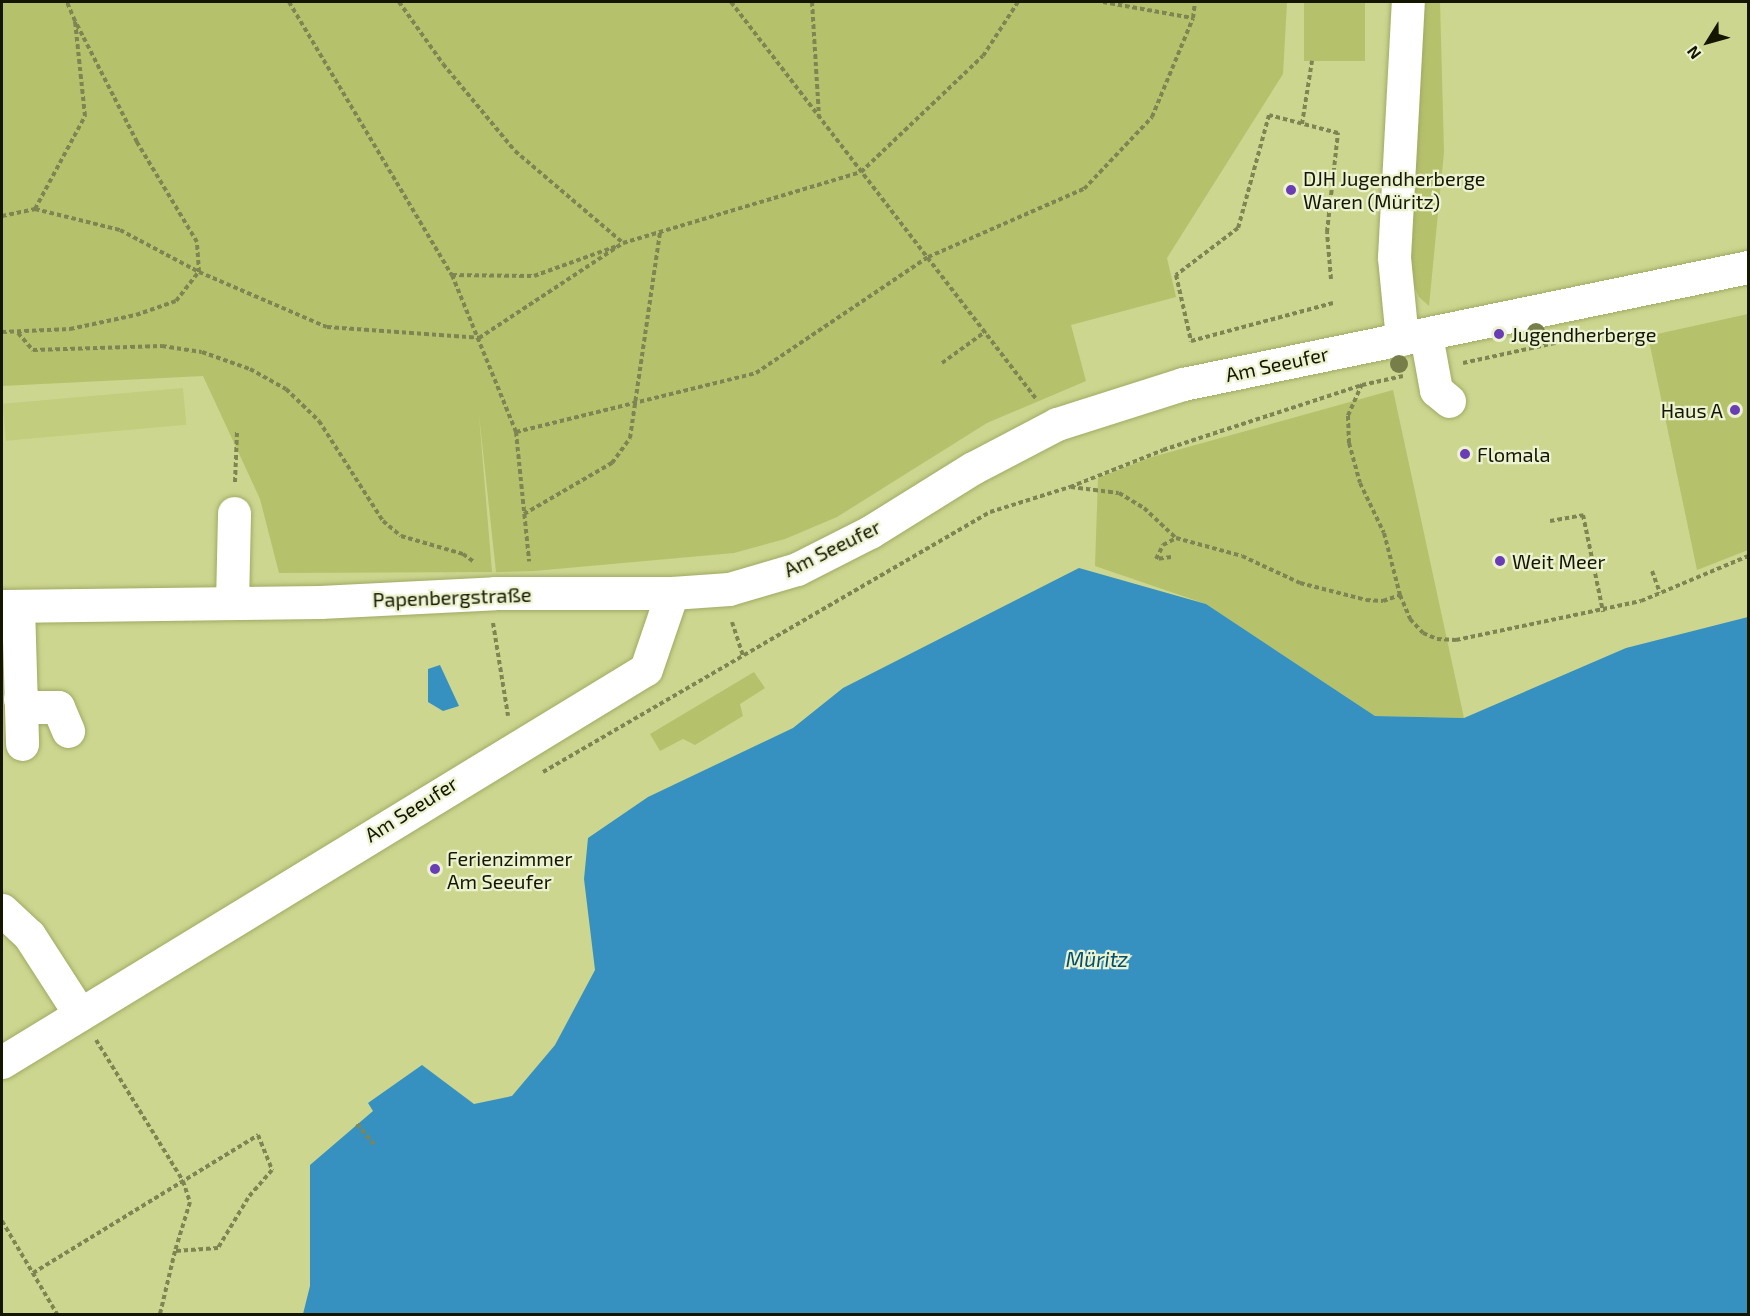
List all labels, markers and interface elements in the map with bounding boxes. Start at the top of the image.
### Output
north arrow [1678,12,1738,72]
text: N [1682,43,1704,63]
place label: DJH Jugendherberge Waren (Müritz) [1303,166,1486,213]
marker: DJH Jugendherberge Waren (Müritz) [1284,183,1298,197]
place label: Jugendherberge [1511,322,1656,346]
marker: Jugendherberge [1492,327,1506,341]
street label: Am Seeufer [1223,341,1331,387]
place label: Haus A [1660,398,1723,422]
marker: Haus A [1728,403,1742,417]
place label: Flomala [1477,442,1550,466]
marker: Flomala [1458,447,1472,461]
street label: Am Seeufer [780,514,884,582]
place label: Weit Meer [1512,549,1605,573]
marker: Weit Meer [1493,554,1507,568]
street label: Papenbergstraße [372,582,532,612]
street label: Am Seeufer [360,771,462,847]
place label: Ferienzimmer Am Seeufer [447,846,572,893]
marker: Ferienzimmer Am Seeufer [428,862,442,876]
water label: Müritz [1066,946,1128,972]

